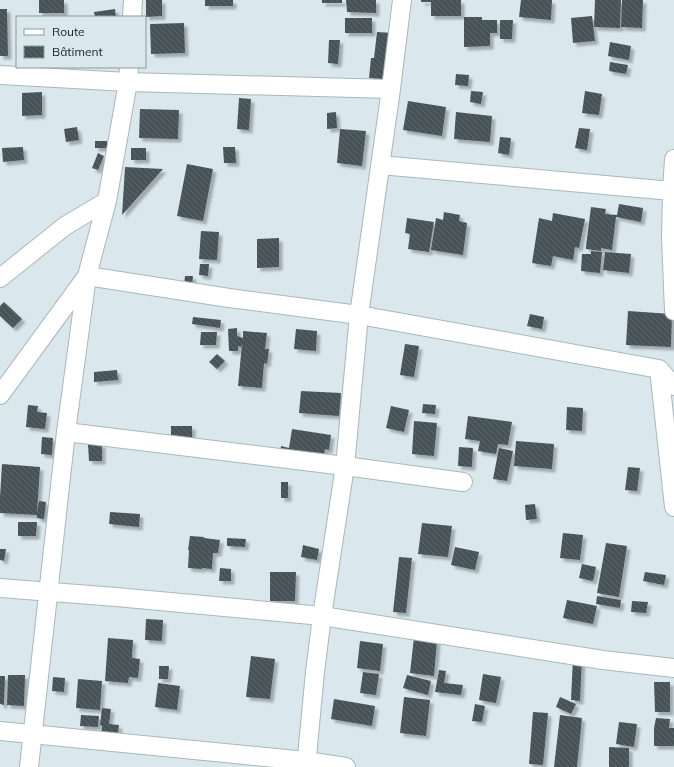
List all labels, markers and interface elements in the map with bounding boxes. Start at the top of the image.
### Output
legend [16,16,146,68]
text: Route [52,24,85,39]
text: Bâtiment [52,44,103,59]

